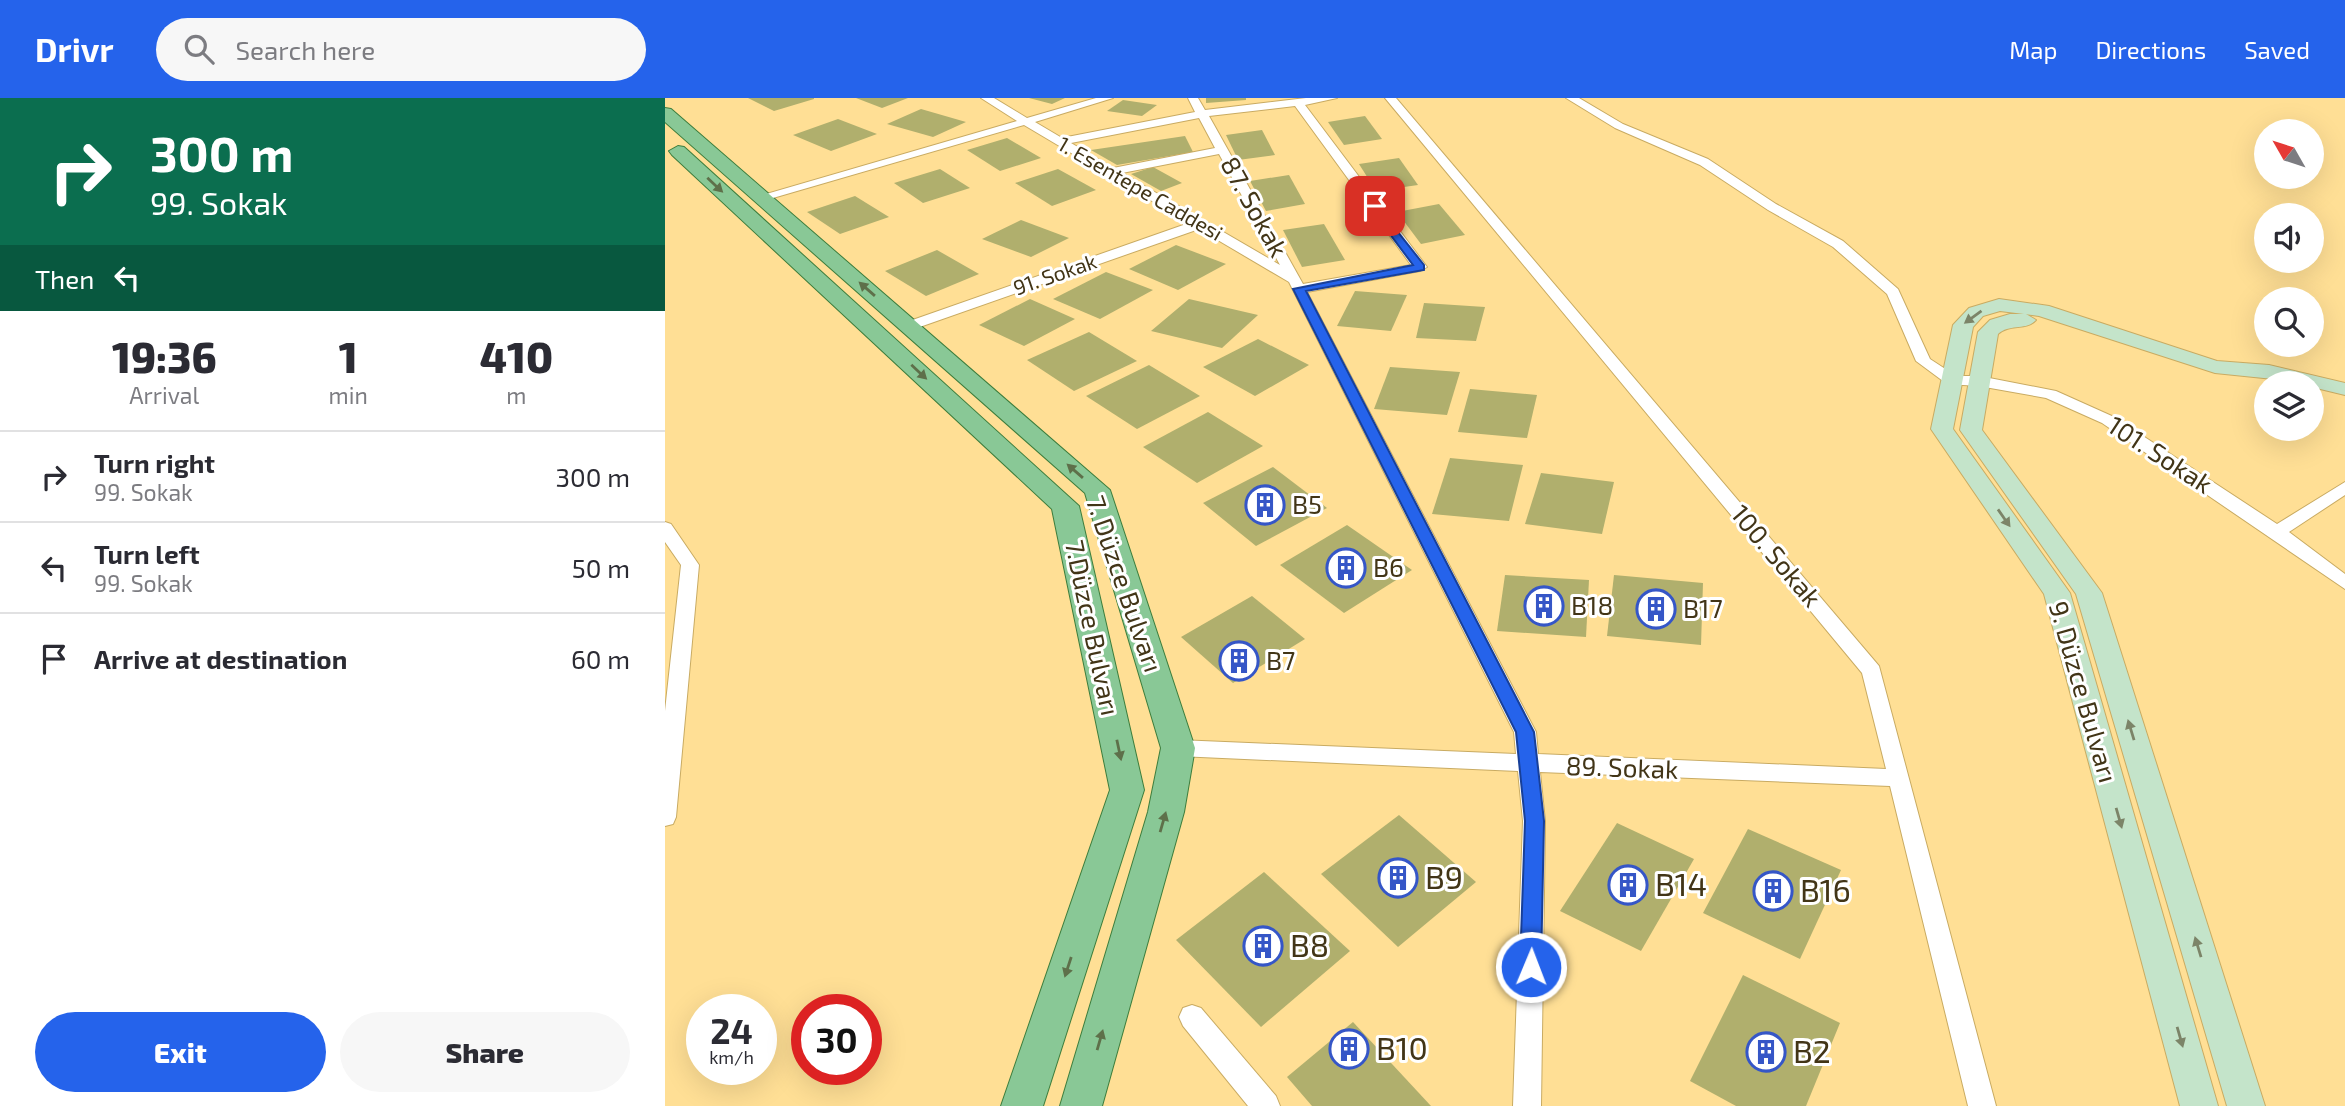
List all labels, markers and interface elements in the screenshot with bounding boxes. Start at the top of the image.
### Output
search box [156,18,646,81]
text: Drivr [35,29,114,69]
icon: search [180,30,218,68]
text: Search here [236,34,375,65]
text: Map [2009,35,2057,64]
text: Directions [2095,35,2206,64]
text: Saved [2244,35,2310,64]
north arrow [2254,119,2324,189]
map controls [2254,119,2324,441]
text: 300 m [150,123,293,182]
icon: right [35,126,126,217]
street label: 1. Esentepe Caddesi [1054,130,1227,245]
street label: 87. Sokak [1215,151,1295,262]
pin [1345,176,1405,236]
one-way arrow [706,177,724,193]
text: 99. Sokak [150,183,287,221]
icon: arrive [1356,187,1394,225]
button: sound [2254,203,2324,273]
street label: 91. Sokak [1010,248,1100,299]
icon: left [108,259,146,297]
text: Then [35,263,94,294]
one-way arrow [859,282,876,298]
button: search [2254,287,2324,357]
one-way arrow [1964,310,1983,324]
text: 19:36 [112,331,217,381]
text: 1 [339,331,358,381]
text: 410 [480,331,553,381]
one-way arrow [910,364,928,380]
button: layers [2254,371,2324,441]
text: Arrival [129,381,199,409]
text: min [329,381,368,409]
text: m [506,381,526,409]
street label: 101. Sokak [2103,409,2219,499]
text: Turn right [94,447,215,478]
icon: right [35,458,73,496]
text: 300 m [556,461,630,492]
one-way arrow [1067,464,1084,479]
text: 99. Sokak [94,478,193,506]
building icon: B5 [1244,484,1286,526]
place label: B5 [1292,488,1322,519]
street label: 7. Düzce Bulvarı [1081,491,1170,676]
street label: 100. Sokak [1726,498,1829,612]
one-way arrow [1997,509,2011,527]
street label: 7.Düzce Bulvarı [1060,537,1127,718]
text: Turn left [94,538,200,569]
building icon: B6 [1325,547,1367,589]
icon: left [35,549,73,587]
place label: B6 [1373,551,1404,582]
text: 50 m [572,552,630,583]
text: 99. Sokak [94,569,193,597]
building icon: B18 [1523,585,1565,627]
building icon: B17 [1635,588,1677,630]
place label: B18 [1571,589,1613,620]
place label: B17 [1683,592,1723,623]
street label: 9. Düzce Bulvarı [2044,597,2125,786]
icon: arrive [35,640,73,678]
building icon: B7 [1218,640,1260,682]
text: Arrive at destination [94,643,347,674]
text: 60 m [571,643,630,674]
place label: B7 [1266,644,1295,675]
one-way arrow [2125,719,2135,740]
one-way arrow [1113,739,1124,761]
street label: 89. Sokak [1565,749,1679,784]
one-way arrow [2115,808,2125,829]
one-way arrow [1158,811,1169,833]
building icon: B9 [1377,857,1419,899]
place label: B9 [1425,857,1463,895]
building icon: B14 [1607,864,1649,906]
place label: B14 [1655,864,1707,902]
building icon: B16 [1752,870,1794,912]
place label: B16 [1800,870,1851,908]
building icon: B8 [1242,925,1284,967]
place label: B8 [1290,925,1329,963]
position arrow [1494,930,1568,1004]
one-way arrow [2192,936,2202,957]
one-way arrow [1062,956,1073,977]
speed limit sign: 30 [791,994,882,1085]
text: 24 [710,1009,753,1051]
button: Exit [35,1012,326,1092]
button: Share [340,1012,630,1092]
one-way arrow [2175,1026,2186,1048]
building icon: B10 [1328,1028,1370,1070]
place label: B10 [1376,1028,1428,1066]
one-way arrow [1095,1029,1106,1051]
building icon: B2 [1745,1031,1787,1073]
place label: B2 [1793,1031,1831,1069]
text: km/h [709,1046,754,1068]

